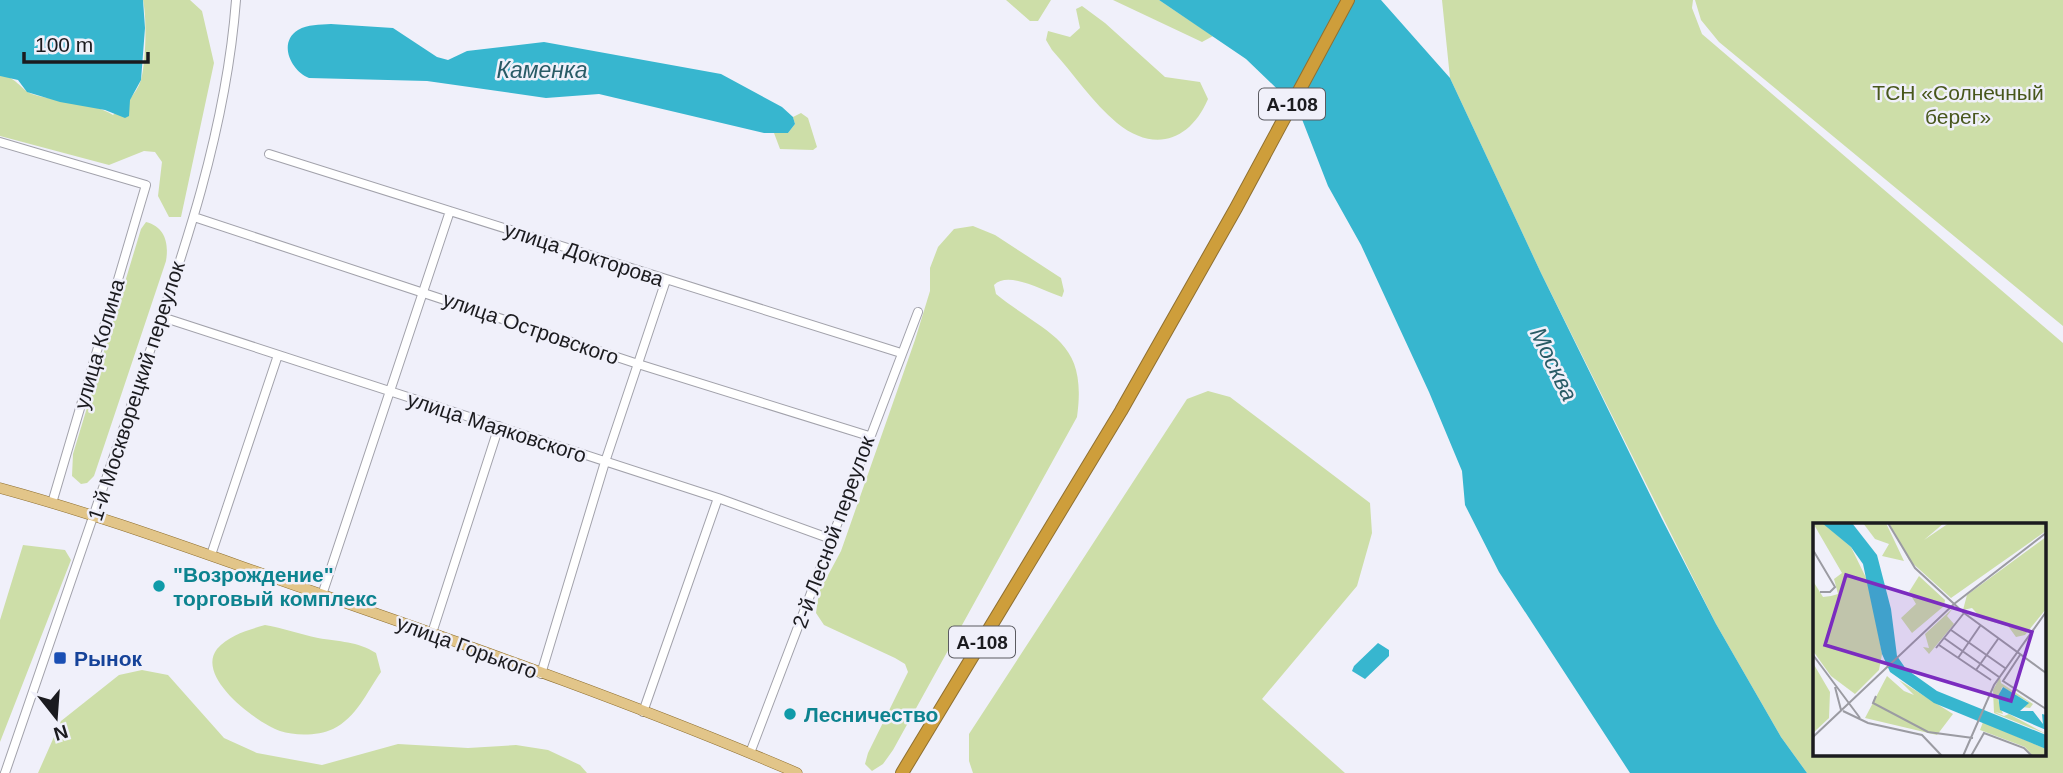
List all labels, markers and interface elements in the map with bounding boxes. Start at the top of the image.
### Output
scale bar [24,21,149,65]
text: 100 m [35,33,93,56]
water label: Каменка [496,57,588,83]
park label: ТСН «Солнечный берег» [1872,81,2044,128]
road number: А-108 [1259,88,1325,120]
street label: улица Докторова [501,217,667,291]
street label: 1-й Москворецкий переулок [83,258,189,524]
street label: улица Колина [69,276,129,412]
street label: улица Островского [440,287,622,369]
water label: Москва [1525,323,1583,405]
street label: улица Маяковского [405,387,589,467]
street label: 2-й Лесной переулок [788,432,879,631]
inset map [1813,523,2046,756]
place label: "Возрождение" торговый комплекс [173,563,378,610]
marker: "Возрождение" торговый комплекс [151,578,167,594]
street label: улица Горького [394,611,540,683]
road number: А-108 [949,626,1015,657]
place label: Рынок [74,647,142,670]
marker: Рынок [52,650,68,666]
north arrow [21,682,91,752]
place label: Лесничество [804,703,938,726]
marker: Лесничество [782,706,798,722]
text: N [51,721,70,745]

